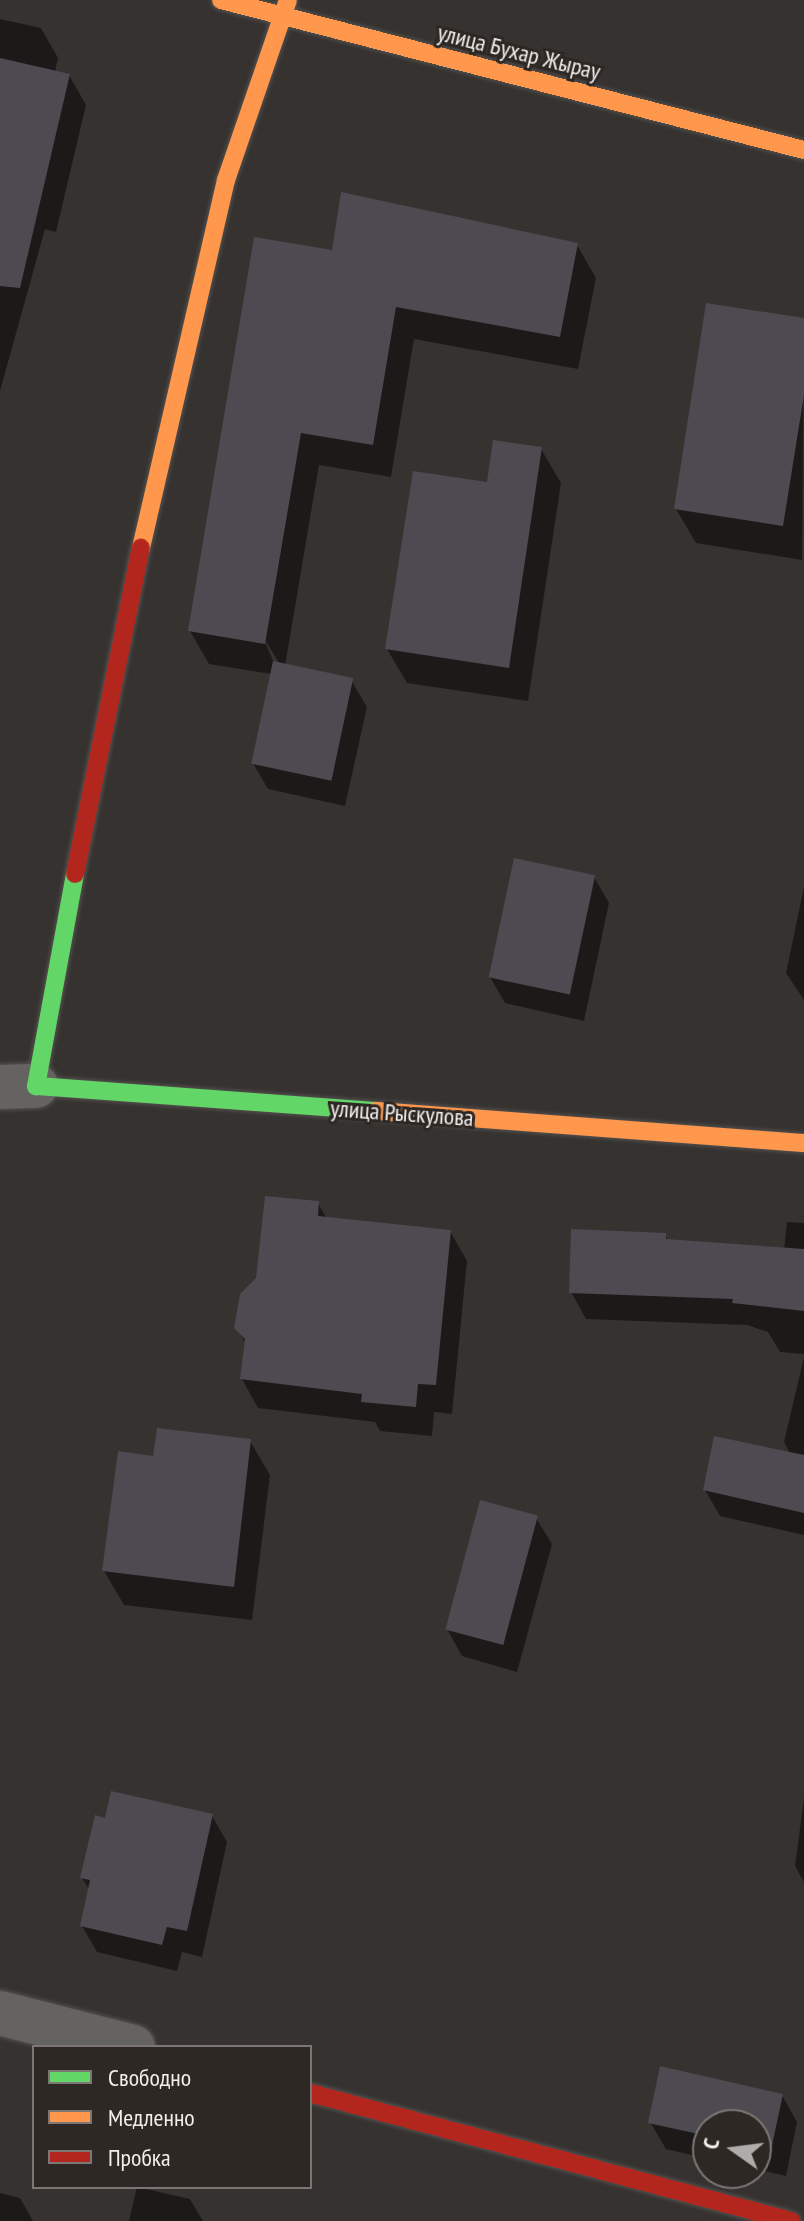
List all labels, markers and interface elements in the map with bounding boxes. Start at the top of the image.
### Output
street label: улица Бухар Жырау [435,18,603,86]
street label: улица Рыскулова [329,1094,475,1132]
legend [32,2045,312,2189]
text: Свободно [108,2062,191,2093]
text: Медленно [108,2102,195,2133]
north arrow [692,2109,772,2189]
text: С [696,2135,725,2152]
text: Пробка [108,2142,171,2173]

